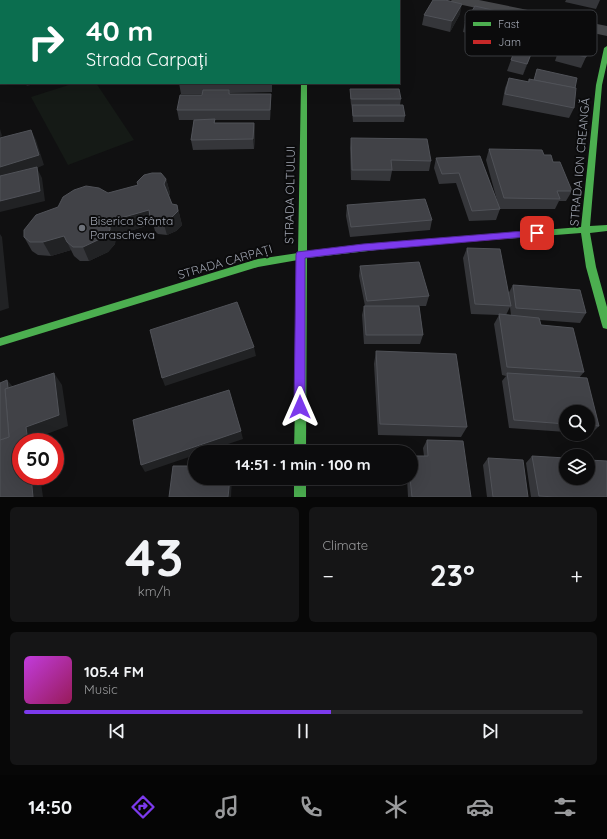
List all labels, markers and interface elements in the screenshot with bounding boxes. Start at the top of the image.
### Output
legend [465,10,597,56]
text: 40 m [86,13,153,48]
icon: right [20,16,72,68]
text: Fast [498,17,520,31]
text: Jam [498,35,521,49]
text: Strada Carpați [86,48,208,71]
street label: STRADA ION CREANGĂ [566,97,593,227]
street label: STRADA OLTULUI [281,146,298,244]
place label: Biserica Sfânta Parascheva [90,213,173,242]
pin [520,216,554,250]
icon: arrive [526,222,548,244]
marker: Biserica Sfânta Parascheva [77,223,87,233]
street label: STRADA CARPAȚI [176,241,274,282]
position arrow [279,386,321,428]
map controls [559,405,595,485]
button: search [559,405,595,441]
speed limit sign: 50 [12,433,64,485]
button: layers [559,449,595,485]
text: 14:51 · 1 min · 100 m [235,455,371,474]
text: 43 [125,524,184,589]
text: Climate [323,537,368,553]
text: 23° [430,556,475,594]
text: − [323,562,334,590]
text: + [571,562,583,590]
text: km/h [138,583,171,599]
text: 105.4 FM [84,662,144,681]
text: Music [84,681,118,697]
icon: previous [106,720,128,742]
icon: pause [292,720,314,742]
icon: next [479,720,501,742]
icon: directions [129,793,157,821]
icon: music [213,793,241,821]
icon: phone [297,793,325,821]
icon: climate [382,793,410,821]
icon: car [466,793,494,821]
icon: filters [551,793,579,821]
text: 14:50 [28,796,72,819]

